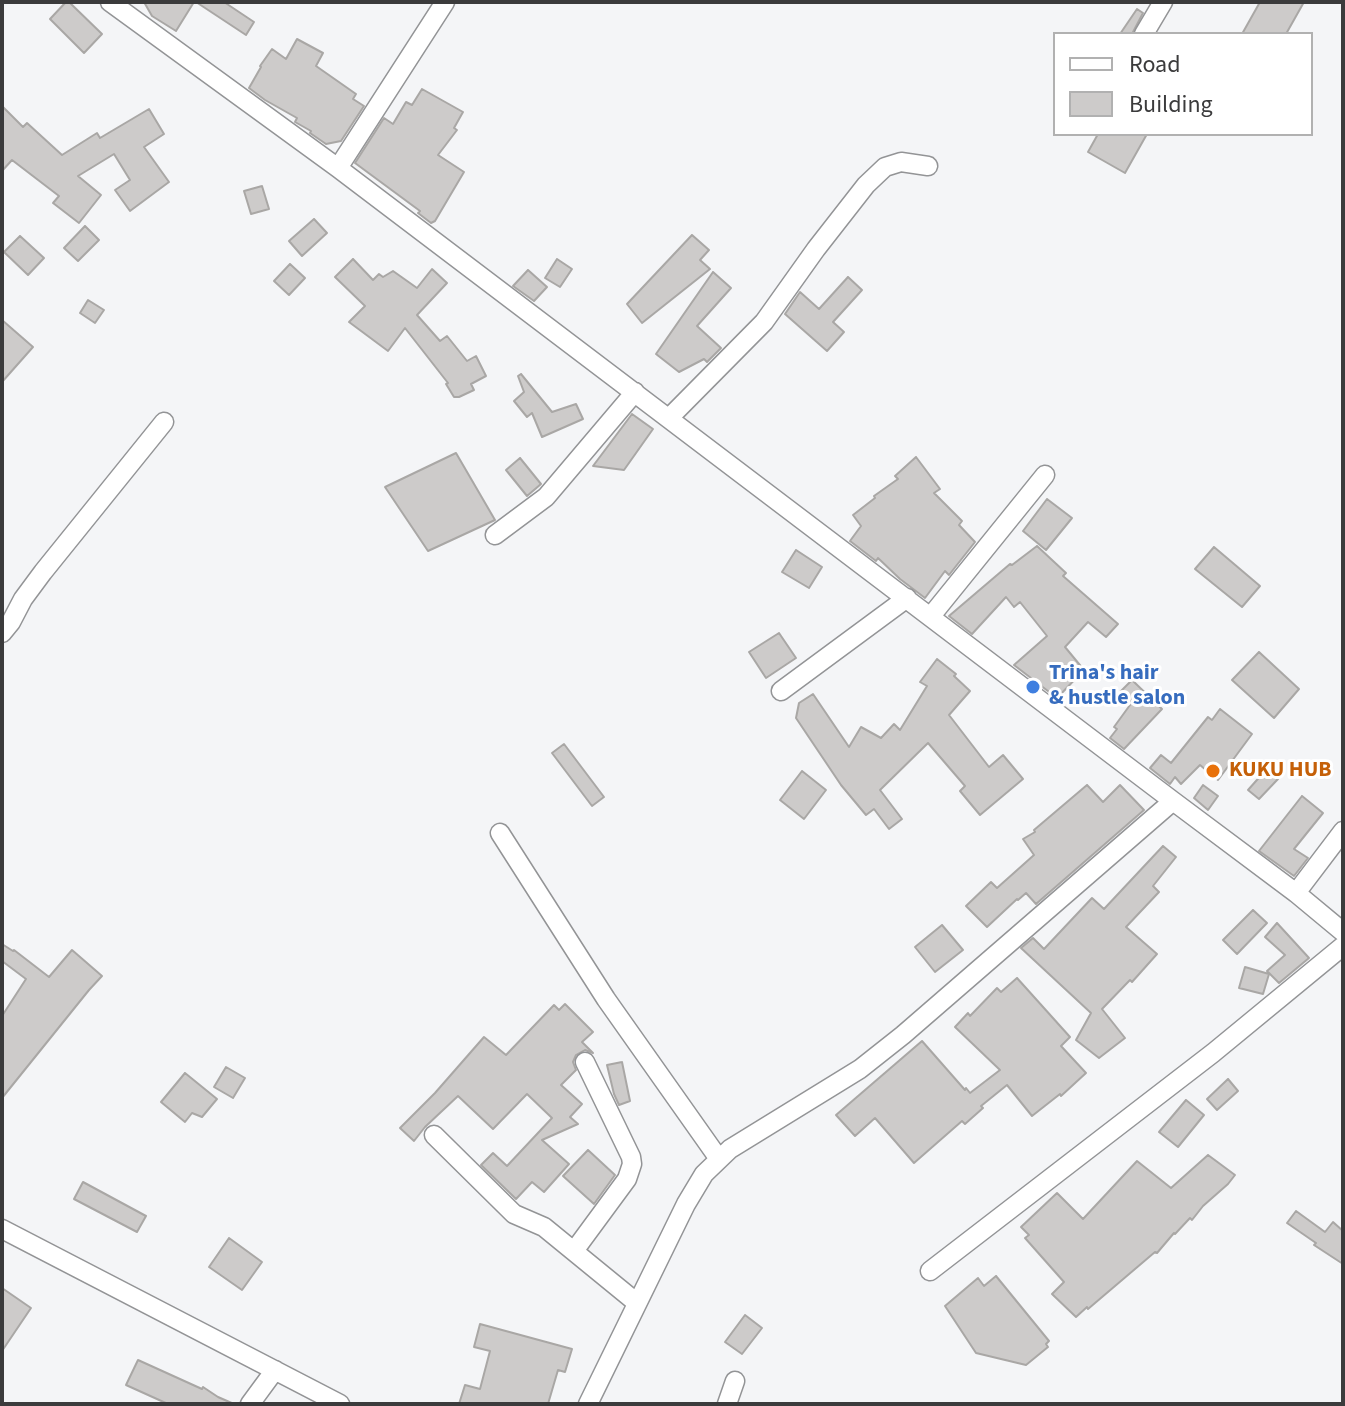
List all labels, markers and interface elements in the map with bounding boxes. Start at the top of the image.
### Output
legend [1053,32,1313,136]
text: Road [1129,47,1181,82]
text: Building [1129,87,1213,122]
place label: Trina's hair & hustle salon [1049,661,1185,712]
marker: Trina's hair & hustle salon [1024,678,1042,696]
place label: KUKU HUB [1229,758,1332,784]
marker: KUKU HUB [1204,762,1222,780]

